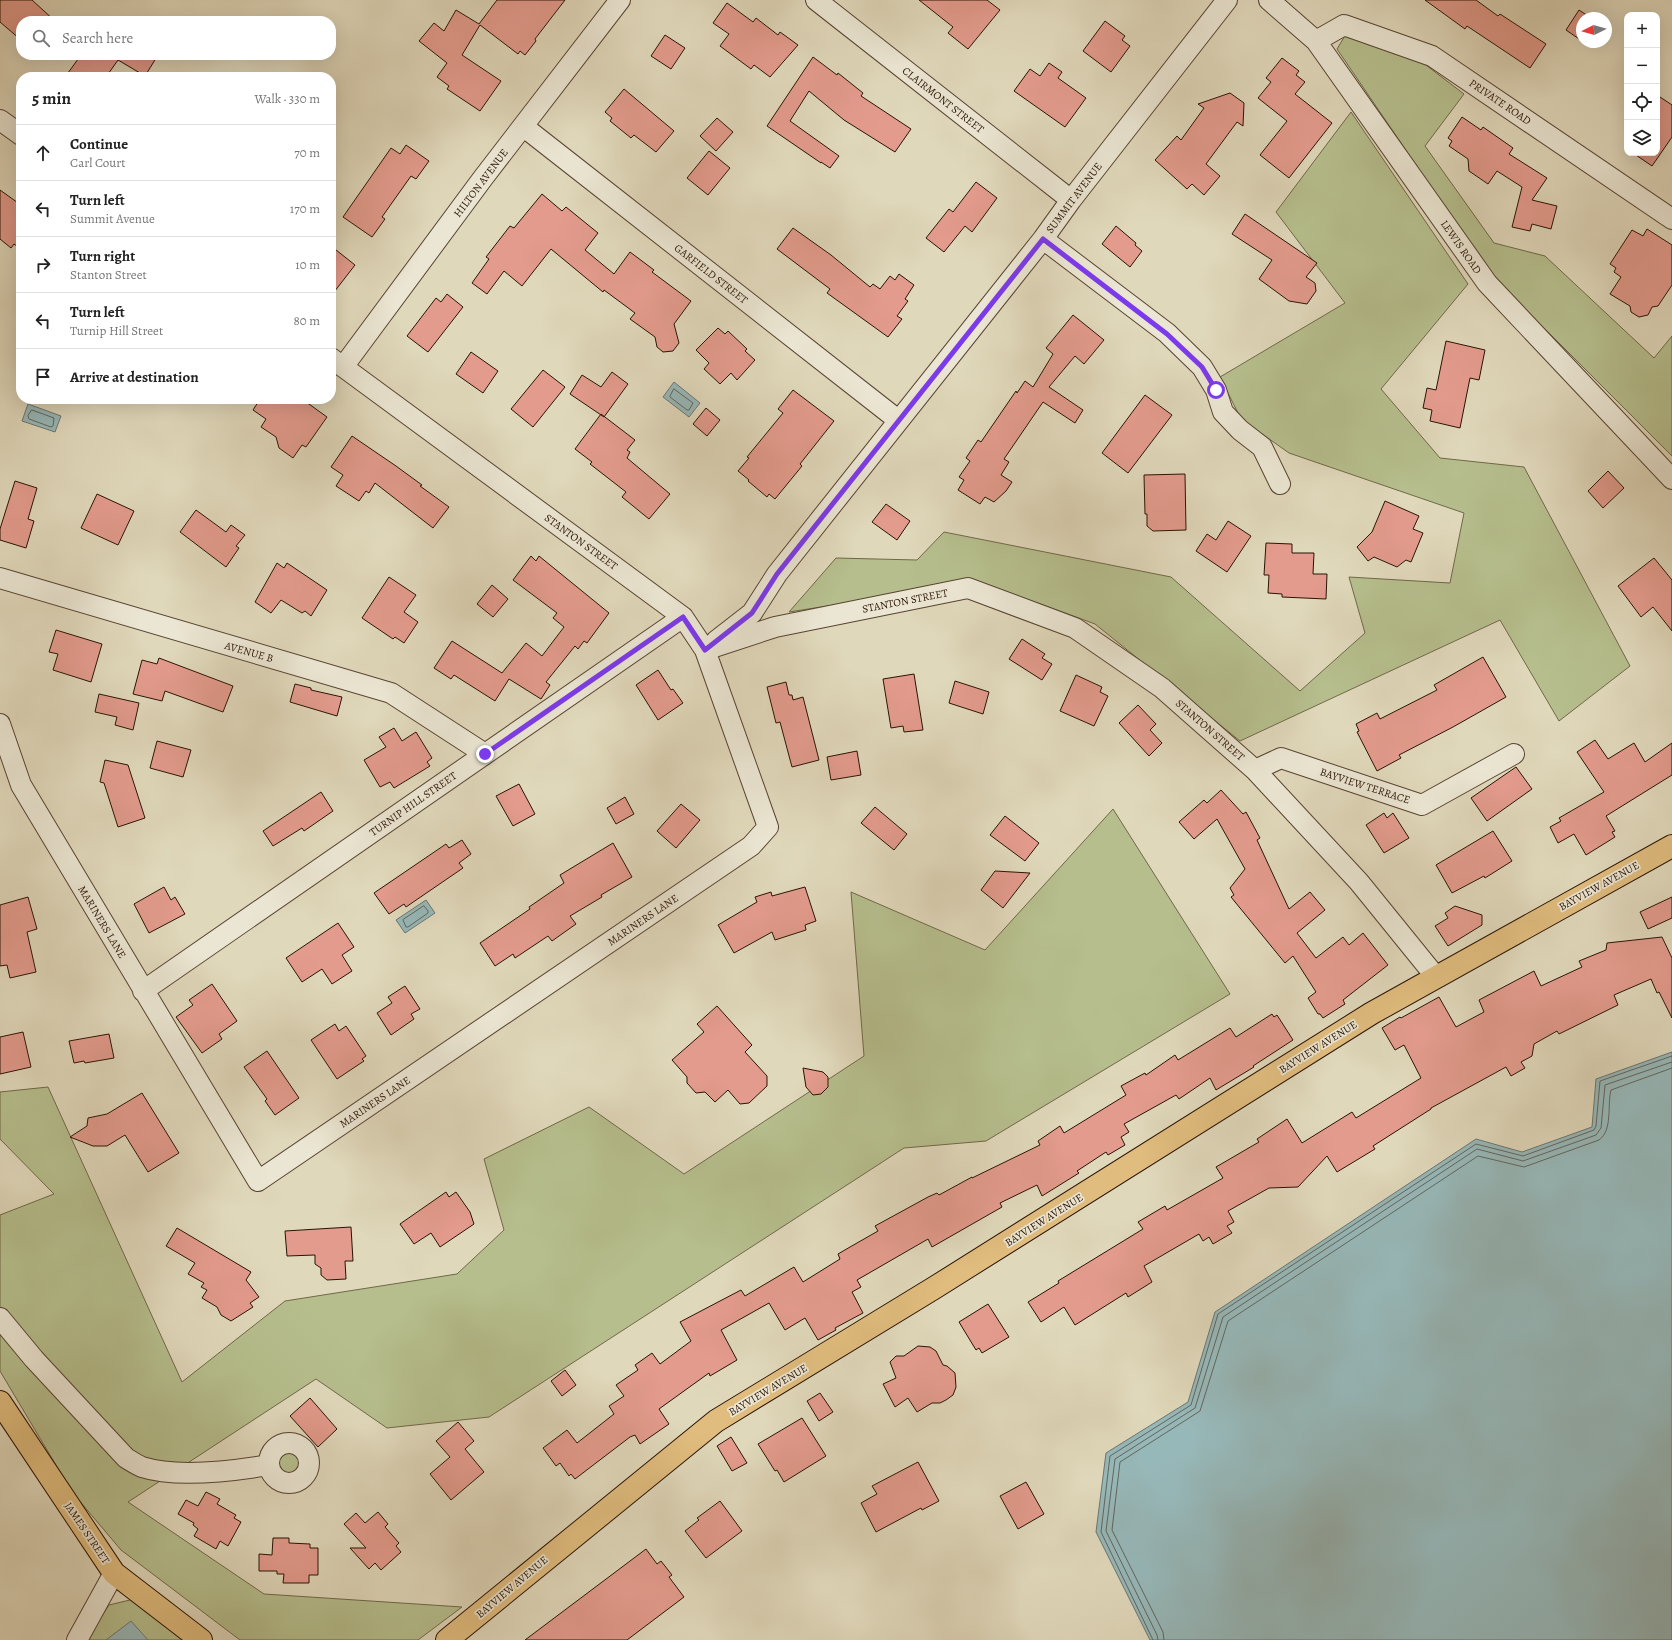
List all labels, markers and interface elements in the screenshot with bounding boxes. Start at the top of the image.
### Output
north arrow [1576,12,1612,48]
map controls [1624,12,1660,156]
button: + [1624,12,1660,48]
search box [16,16,336,60]
icon: search [30,27,52,49]
text: Search here [62,28,133,48]
button: − [1624,48,1660,84]
street label: CLAIRMONT STREET [899,63,987,137]
street label: PRIVATE ROAD [1466,76,1534,129]
button: locate [1624,84,1660,120]
text: 5 min [32,87,71,110]
text: Walk · 330 m [254,90,320,107]
button: layers [1624,120,1660,156]
text: Continue [70,134,128,154]
icon: ahead [32,142,54,164]
text: 70 m [294,144,320,161]
street label: HILTON AVENUE [450,146,512,220]
text: Carl Court [70,154,126,171]
street label: SUMMIT AVENUE [1042,160,1106,236]
text: Turn left [70,190,125,210]
icon: left [32,198,54,220]
text: 170 m [290,200,320,217]
text: Summit Avenue [70,210,155,227]
street label: LEWIS ROAD [1437,217,1485,277]
street label: GARFIELD STREET [671,241,751,307]
text: Turn right [70,246,135,266]
icon: right [32,254,54,276]
text: 10 m [295,256,320,273]
text: Stanton Street [70,266,147,283]
text: Turn left [70,302,125,322]
icon: left [32,310,54,332]
text: 80 m [293,312,320,329]
text: Turnip Hill Street [70,322,163,339]
icon: arrive [32,366,54,388]
text: Arrive at destination [70,367,199,387]
route start [1207,381,1225,399]
street label: STANTON STREET [541,510,621,574]
street label: STANTON STREET [861,585,949,617]
street label: AVENUE B [222,638,275,666]
street label: STANTON STREET [1172,696,1248,764]
route end [476,745,494,763]
street label: BAYVIEW TERRACE [1318,764,1412,808]
street label: TURNIP HILL STREET [366,768,460,840]
street label: BAYVIEW AVENUE [1556,858,1642,914]
street label: MARINERS LANE [74,883,130,961]
street label: MARINERS LANE [605,891,681,949]
street label: BAYVIEW AVENUE [1276,1017,1360,1077]
street label: MARINERS LANE [337,1073,413,1131]
street label: BAYVIEW AVENUE [1002,1190,1086,1250]
street label: BAYVIEW AVENUE [726,1361,810,1419]
street label: JAMES STREET [61,1499,113,1567]
street label: BAYVIEW AVENUE [473,1552,551,1622]

